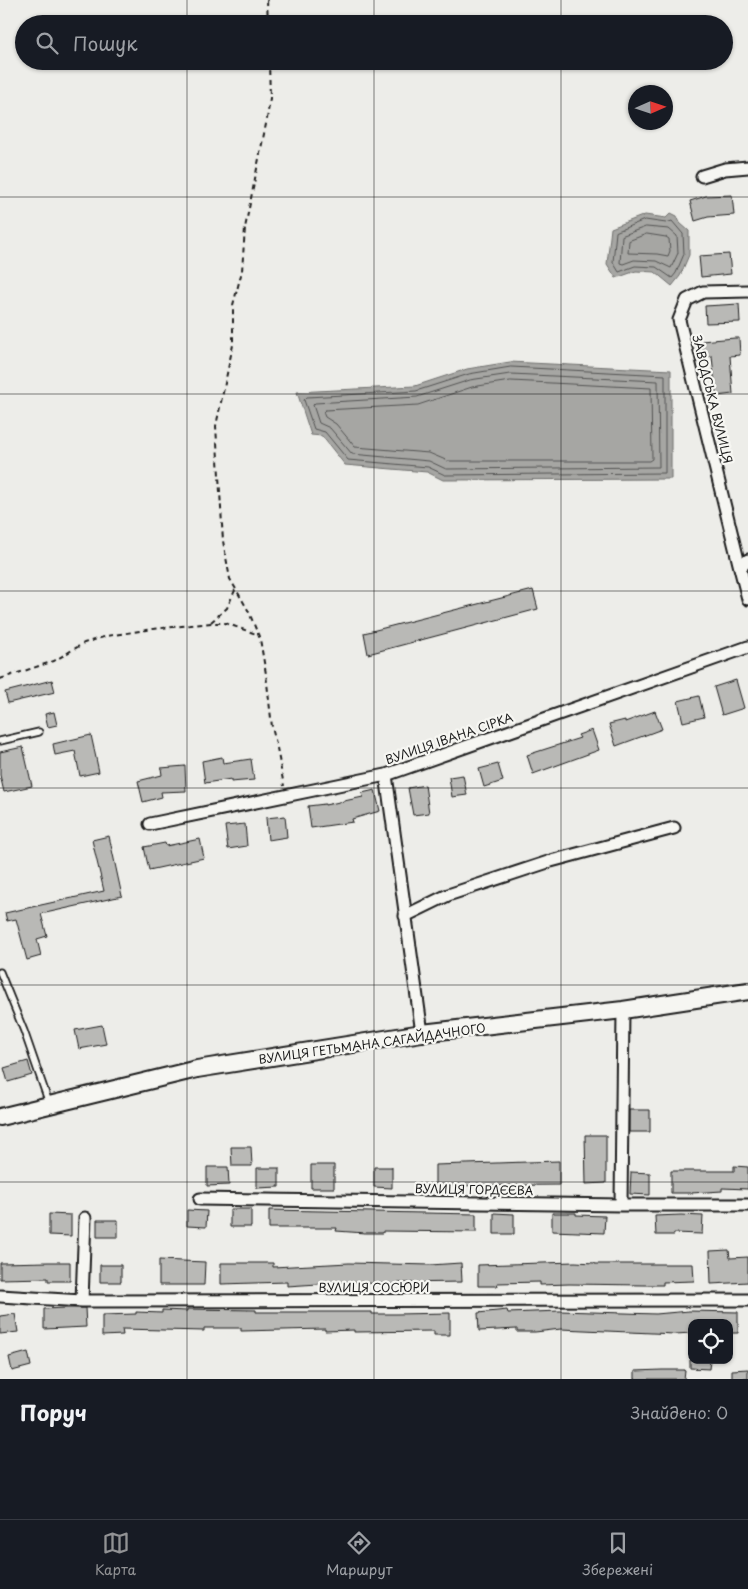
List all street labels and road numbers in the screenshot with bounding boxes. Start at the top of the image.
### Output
street label: ЗАВОДСЬКА ВУЛИЦЯ [688,333,738,465]
street label: ВУЛИЦЯ ІВАНА СІРКА [383,708,515,768]
street label: ВУЛИЦЯ ГЕТЬМАНА САГАЙДАЧНОГО [257,1018,487,1068]
street label: ВУЛИЦЯ ГОРДЄЄВА [415,1179,534,1199]
street label: ВУЛИЦЯ СОСЮРИ [318,1278,430,1296]

